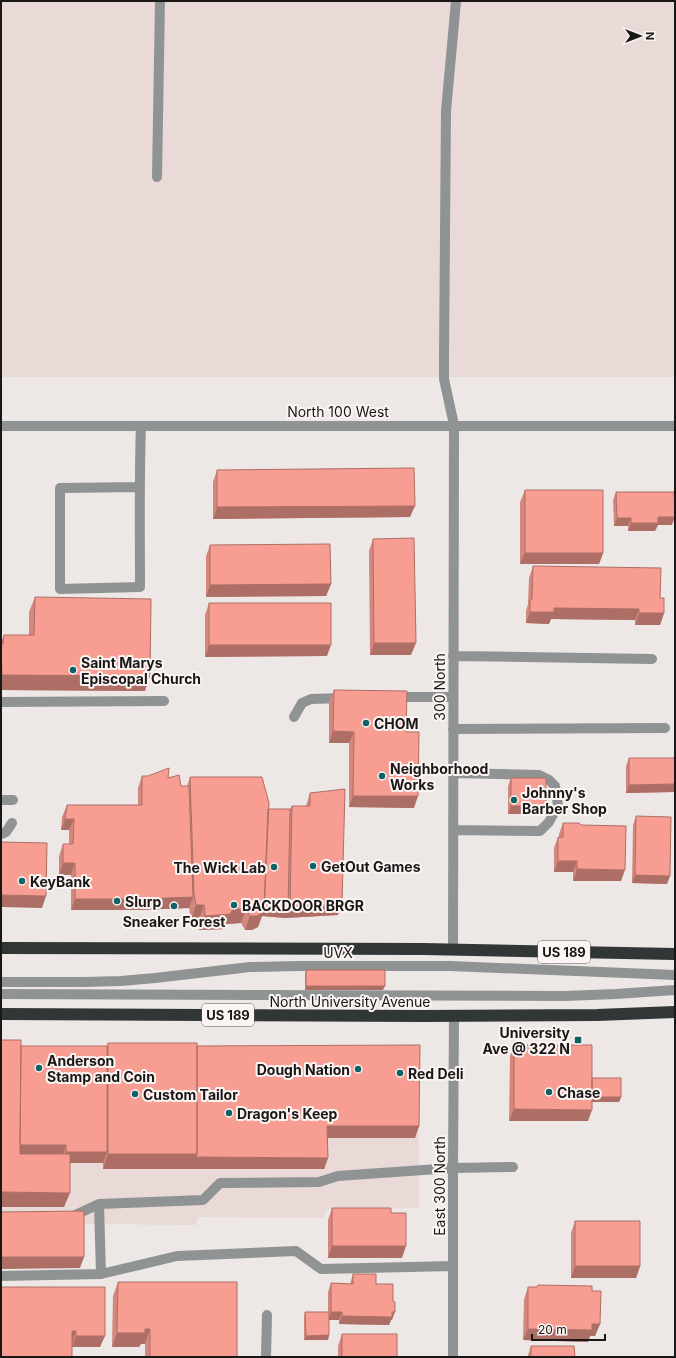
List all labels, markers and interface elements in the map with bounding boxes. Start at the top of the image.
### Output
north arrow [620,16,660,56]
text: N [643,32,657,40]
street label: North 100 West [287,403,389,420]
street label: 300 North [431,653,448,721]
place label: Saint Marys Episcopal Church [81,654,201,687]
marker: Saint Marys Episcopal Church [68,665,78,675]
place label: CHOM [374,715,419,732]
marker: CHOM [361,718,371,728]
place label: Neighborhood Works [390,760,488,793]
marker: Neighborhood Works [377,771,387,781]
place label: Johnny's Barber Shop [522,784,607,817]
marker: Johnny's Barber Shop [509,795,519,805]
place label: GetOut Games [321,858,421,875]
place label: The Wick Lab [173,859,266,876]
marker: GetOut Games [308,861,318,871]
marker: The Wick Lab [269,862,279,872]
place label: KeyBank [30,873,91,890]
marker: KeyBank [17,876,27,886]
place label: Slurp [125,893,161,910]
marker: Slurp [112,896,122,906]
place label: BACKDOOR BRGR [242,897,364,914]
marker: BACKDOOR BRGR [229,900,239,910]
marker: Sneaker Forest [169,901,179,911]
place label: Sneaker Forest [123,913,225,930]
road number: US 189 [538,941,590,963]
street label: UVX [323,944,353,961]
street label: North University Avenue [270,993,430,1010]
road number: US 189 [202,1004,254,1026]
place label: University Ave @ 322 N [483,1024,571,1057]
marker: University Ave @ 322 N [573,1035,583,1045]
place label: Anderson Stamp and Coin [47,1052,155,1085]
place label: Dough Nation [257,1061,350,1078]
marker: Anderson Stamp and Coin [34,1063,44,1073]
marker: Dough Nation [353,1064,363,1074]
place label: Red Deli [408,1065,464,1082]
marker: Red Deli [395,1068,405,1078]
place label: Chase [557,1084,600,1101]
place label: Custom Tailor [143,1086,238,1103]
marker: Chase [544,1087,554,1097]
marker: Custom Tailor [130,1089,140,1099]
place label: Dragon's Keep [237,1105,338,1122]
marker: Dragon's Keep [224,1108,234,1118]
street label: East 300 North [431,1136,448,1236]
scale bar [532,1316,605,1342]
text: 20 m [538,1322,567,1337]

